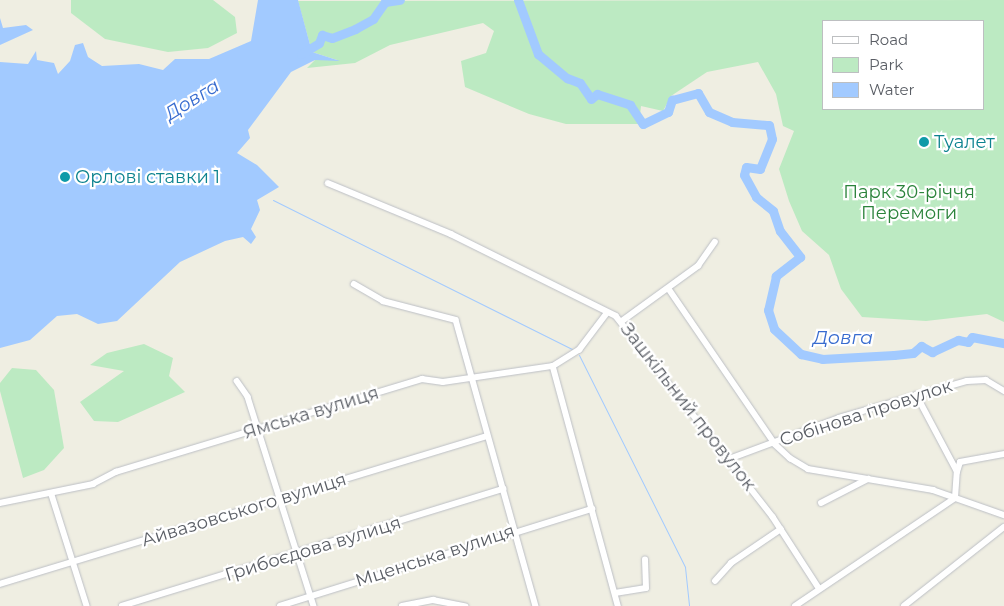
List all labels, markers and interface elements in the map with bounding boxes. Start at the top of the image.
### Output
legend [822,20,984,110]
text: Road [869,30,908,49]
text: Park [869,55,903,74]
water label: Довга [160,74,224,126]
text: Water [869,80,915,99]
place label: Туалет [934,131,995,153]
marker: Туалет [918,136,930,148]
place label: Орлові ставки 1 [75,166,220,188]
marker: Орлові ставки 1 [59,171,71,183]
park label: Парк 30-річчя Перемоги [843,182,975,224]
street label: Зашкільний провулок [616,319,760,495]
water label: Довга [813,327,873,349]
street label: Собінова провулок [777,375,955,451]
street label: Ямська вулиця [241,382,381,444]
street label: Айвазовського вулиця [139,469,349,551]
street label: Грибоєдова вулиця [222,512,404,586]
street label: Мценська вулиця [353,520,517,592]

